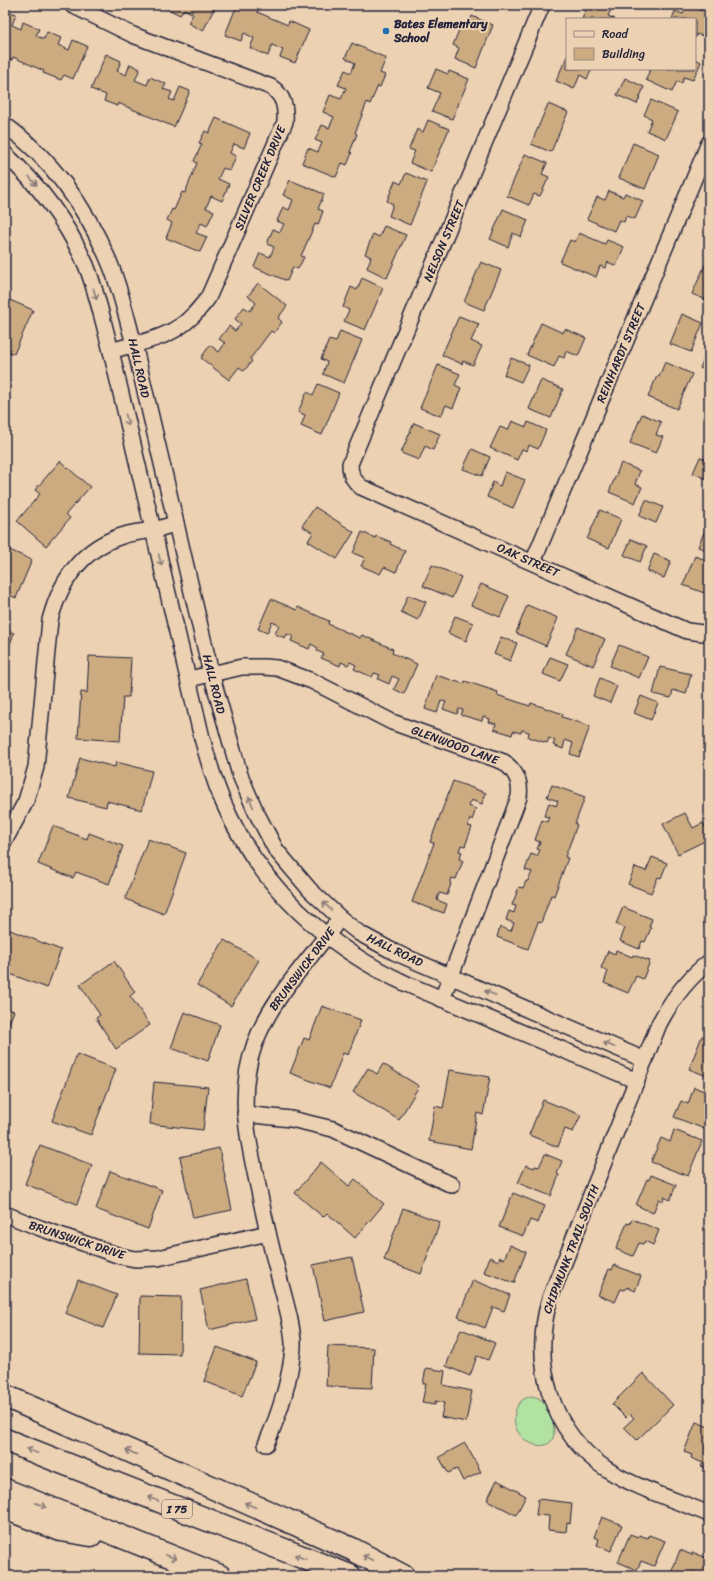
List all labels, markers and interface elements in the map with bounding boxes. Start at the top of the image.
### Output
place label: Bates Elementary School [393,13,488,49]
legend [566,18,696,70]
text: Road [602,23,629,45]
marker: Bates Elementary School [381,26,391,36]
text: Building [602,43,645,65]
street label: SILVER CREEK DRIVE [228,121,293,234]
one-way arrow [28,176,37,187]
street label: NELSON STREET [417,196,471,285]
one-way arrow [92,287,99,300]
street label: REINHARDT STREET [590,298,653,407]
street label: HALL ROAD [121,336,157,401]
one-way arrow [124,413,132,426]
street label: OAK STREET [493,536,563,584]
one-way arrow [157,553,165,566]
street label: HALL ROAD [196,652,232,717]
street label: GLENWOOD LANE [408,719,503,771]
one-way arrow [247,796,254,808]
one-way arrow [322,901,332,911]
street label: BRUNSWICK DRIVE [263,921,342,1016]
street label: HALL ROAD [363,927,428,974]
one-way arrow [484,989,496,996]
one-way arrow [604,1041,616,1048]
street label: CHIPMUNK TRAIL SOUTH [536,1181,606,1317]
street label: BRUNSWICK DRIVE [26,1214,129,1266]
one-way arrow [27,1446,39,1454]
one-way arrow [125,1448,137,1455]
one-way arrow [148,1495,160,1503]
road number: I 75 [162,1500,192,1518]
one-way arrow [244,1501,256,1508]
one-way arrow [35,1502,47,1509]
one-way arrow [164,1553,176,1561]
one-way arrow [295,1553,307,1561]
one-way arrow [362,1554,374,1561]

